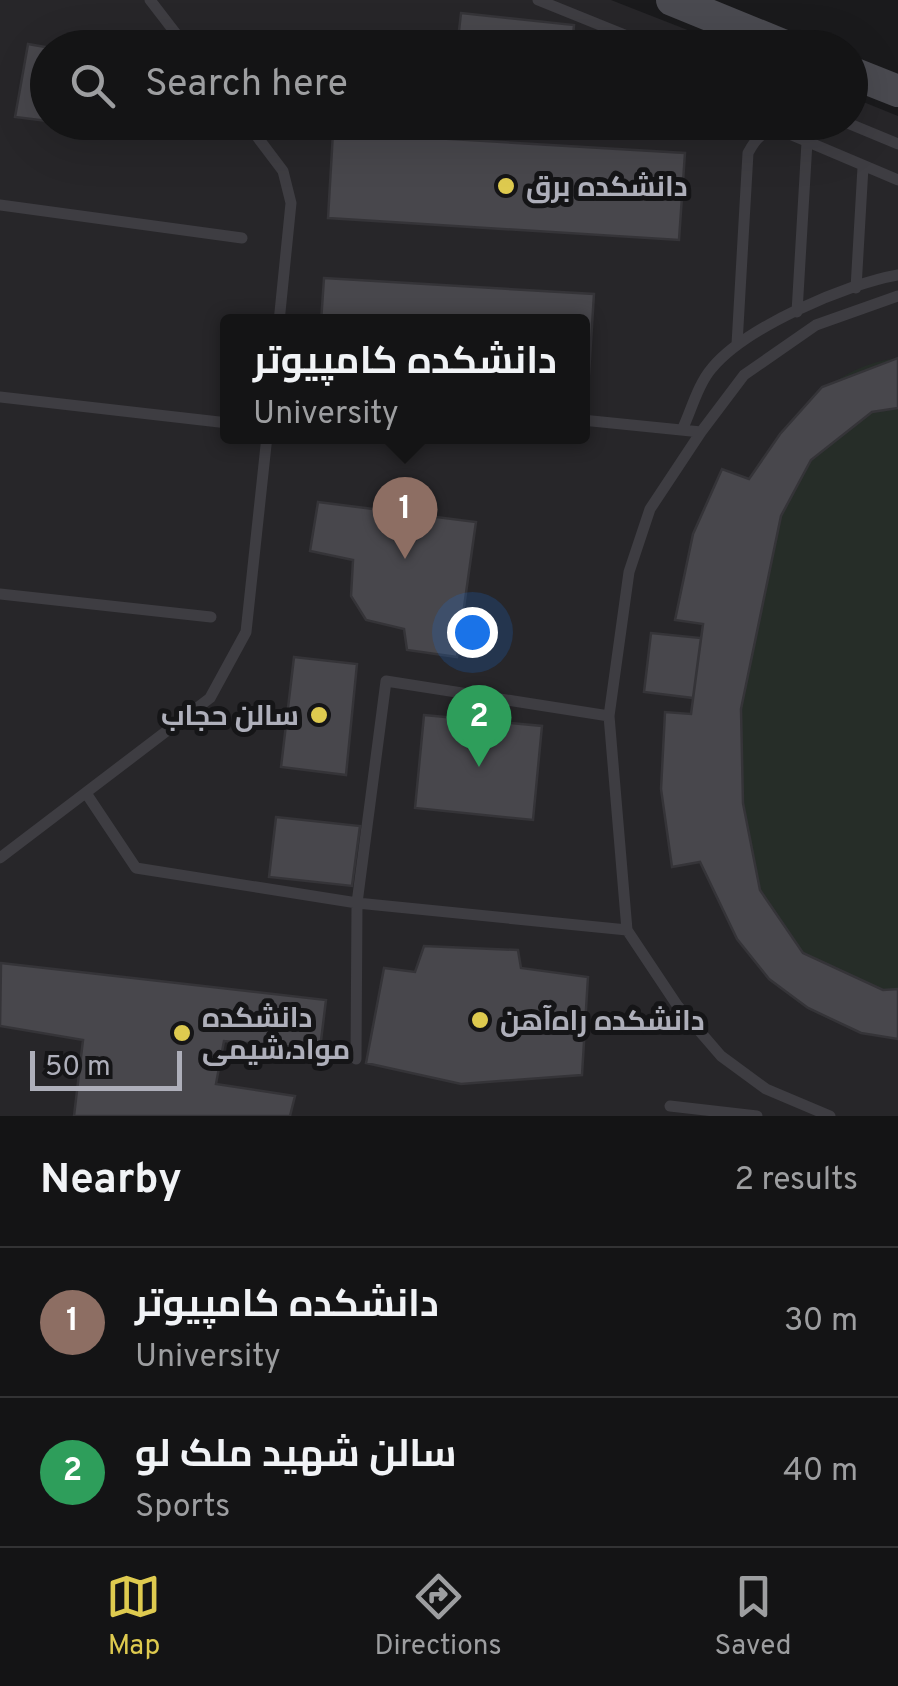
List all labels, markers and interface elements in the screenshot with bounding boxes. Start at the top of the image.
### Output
search box [30,30,868,140]
icon: search [65,58,120,113]
text: Search here [145,61,348,110]
place label: دانشکده برق [526,171,688,207]
marker: دانشکده برق [495,175,517,197]
popup [220,314,590,444]
text: دانشکده کامپیوتر [253,339,557,388]
text: University [253,395,399,435]
pin: 1 [372,476,438,559]
your location [447,607,498,658]
pin: 2 [446,684,512,767]
place label: سالن حجاب [161,700,299,736]
marker: سالن حجاب [308,704,330,726]
place label: دانشکده مواد،شیمی [202,1002,350,1070]
place label: دانشکده راه‌آهن [500,1005,705,1041]
marker: دانشکده راه‌آهن [469,1009,491,1031]
marker: دانشکده مواد،شیمی [171,1022,193,1044]
scale bar [30,1046,182,1090]
text: 50 m [45,1050,111,1086]
text: Nearby [40,1155,182,1208]
text: 2 results [734,1161,858,1201]
text: دانشکده کامپیوتر [135,1282,439,1331]
text: 1 [66,1302,79,1342]
text: 30 m [784,1302,858,1342]
text: University [135,1338,281,1378]
text: سالن شهید ملک لو [135,1432,457,1481]
text: 2 [63,1452,82,1492]
text: 40 m [783,1452,858,1492]
text: Sports [135,1488,230,1528]
tab: Map [106,1569,161,1665]
tab: Directions [374,1569,502,1665]
tab: Saved [715,1569,792,1665]

